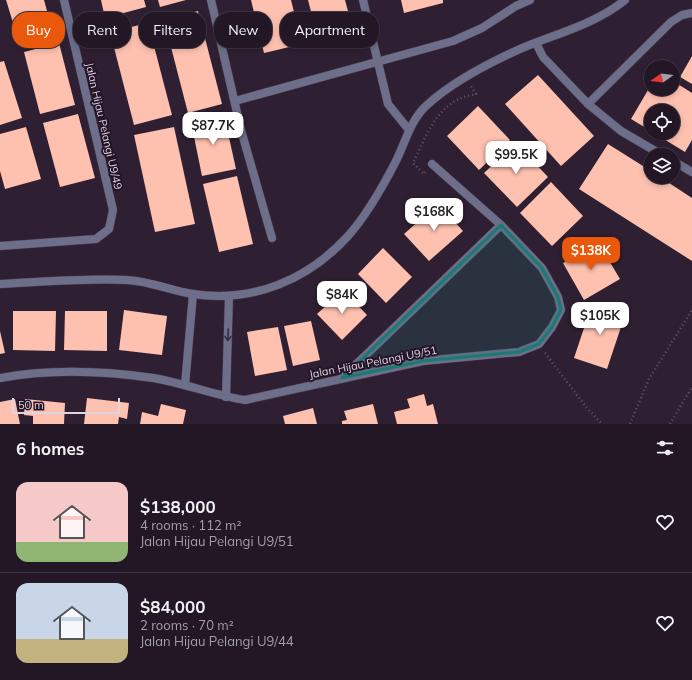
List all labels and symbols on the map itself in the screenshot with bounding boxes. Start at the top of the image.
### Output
north arrow [644,60,680,96]
street label: Jalan Hijau Pelangi U9/49 [83,61,125,191]
pin: $87.7K [180,112,246,146]
pin: $99.5K [483,141,549,175]
pin: $168K [406,198,462,232]
pin: $138K [563,237,619,271]
pin: $84K [318,281,366,315]
pin: $105K [572,302,628,336]
one-way arrow [224,328,232,341]
street label: Jalan Hijau Pelangi U9/51 [308,343,438,381]
scale bar [12,396,120,415]

